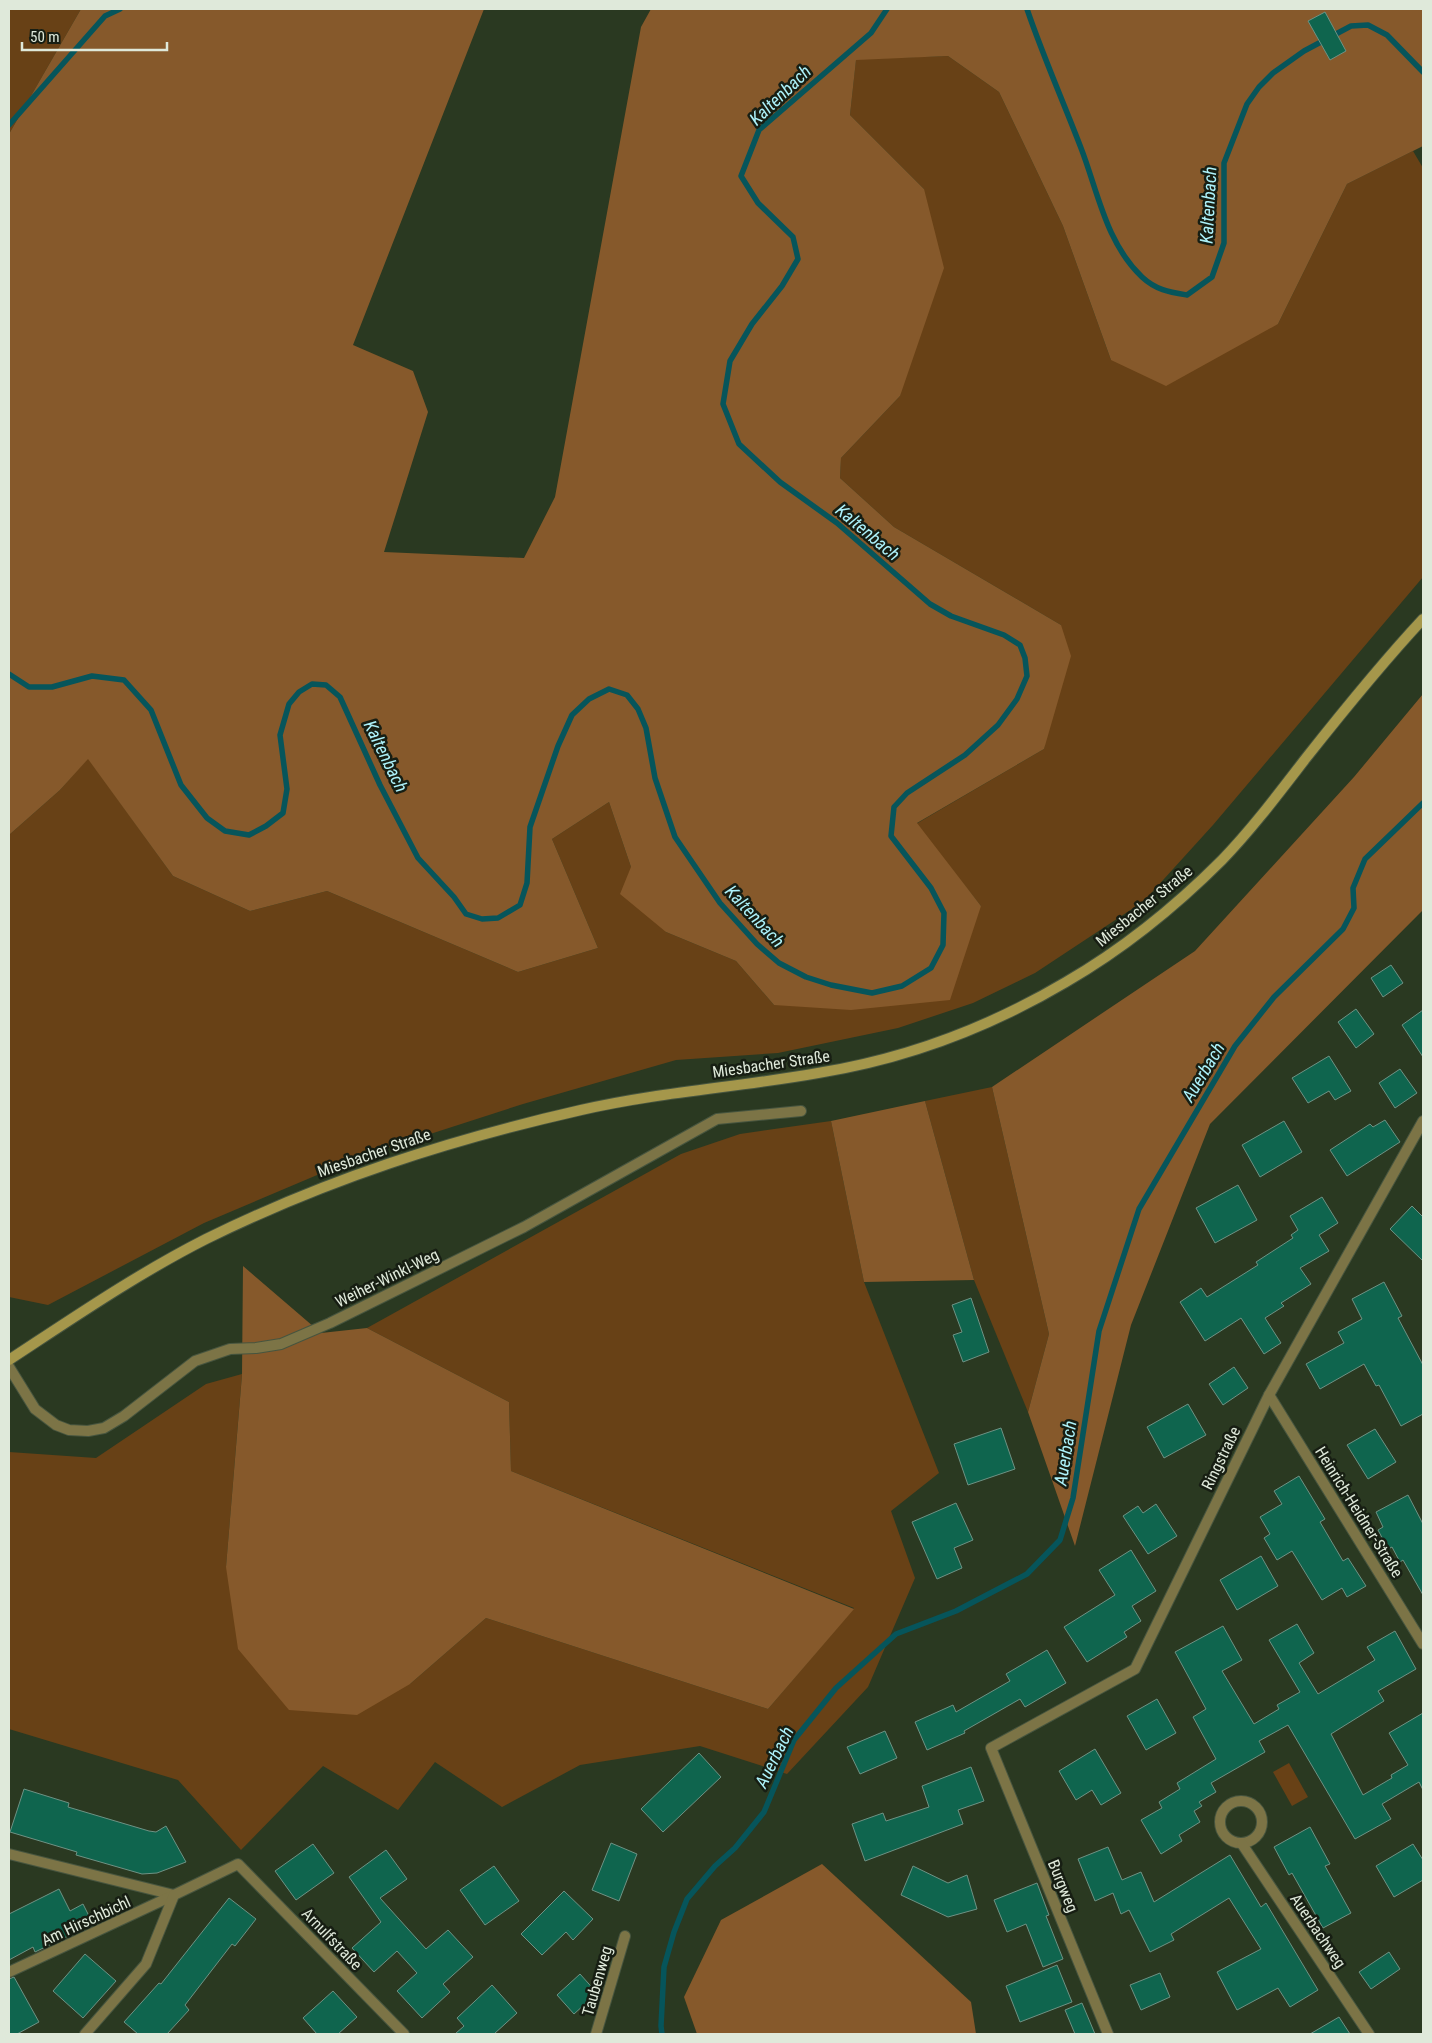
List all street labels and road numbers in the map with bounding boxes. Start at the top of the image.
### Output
street label: Miesbacher Straße [1092,861,1196,951]
street label: Miesbacher Straße [711,1046,831,1082]
street label: Miesbacher Straße [315,1125,433,1181]
street label: Weiher-Winkl-Weg [332,1245,442,1311]
street label: Ringstraße [1198,1423,1244,1493]
street label: Heinrich-Heidner-Straße [1311,1443,1407,1581]
street label: Burgweg [1044,1857,1082,1915]
street label: Auerbachweg [1286,1890,1350,1972]
street label: Am Hirschbichl [38,1892,134,1950]
street label: Arnulfstraße [298,1904,366,1974]
street label: Taubenweg [578,1944,616,2018]

